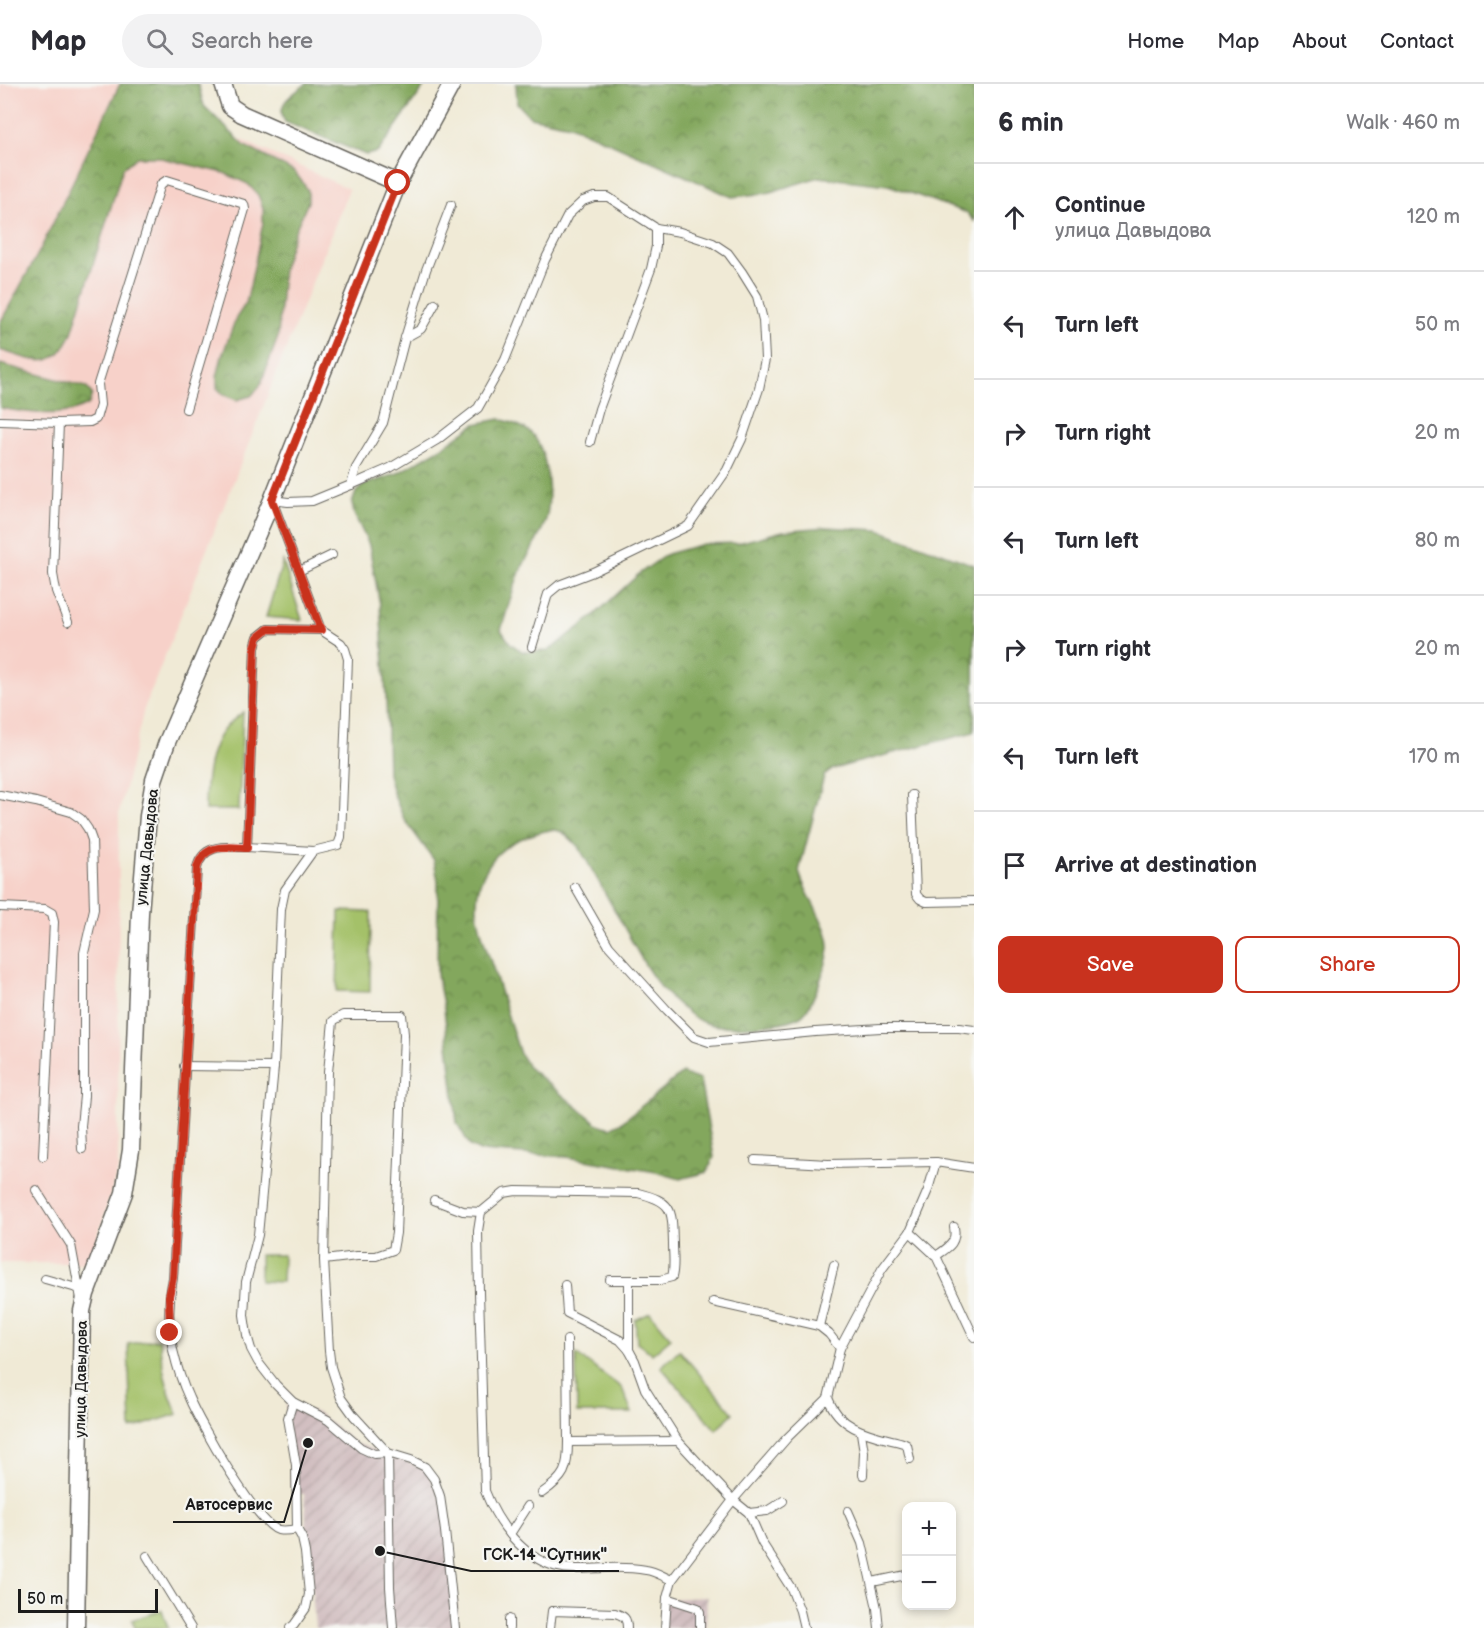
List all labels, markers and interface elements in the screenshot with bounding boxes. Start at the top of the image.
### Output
search box [122,14,542,68]
text: Map [30,25,86,58]
icon: search [143,25,176,58]
text: Search here [191,28,313,55]
text: Home [1127,29,1184,54]
text: Map [1217,29,1259,54]
text: About [1292,29,1347,54]
text: Contact [1380,29,1454,54]
text: 6 min [998,108,1064,139]
text: Walk · 460 m [1346,111,1460,135]
route start [384,169,410,195]
text: Continue [1055,192,1145,219]
icon: ahead [998,201,1031,234]
text: 120 m [1407,205,1460,229]
text: улица Давыдова [1055,219,1211,243]
icon: left [998,309,1031,342]
text: Turn left [1055,312,1139,339]
text: 50 m [1415,313,1460,337]
icon: right [998,417,1031,450]
text: Turn right [1055,420,1151,447]
text: 20 m [1415,421,1460,445]
icon: left [998,525,1031,558]
text: Turn left [1055,528,1139,555]
text: 80 m [1415,529,1460,553]
icon: right [998,633,1031,666]
text: Turn right [1055,636,1151,663]
text: 20 m [1415,637,1460,661]
icon: left [998,741,1031,774]
text: Turn left [1055,744,1139,771]
text: 170 m [1409,745,1460,769]
street label: улица Давыдова [132,788,163,906]
icon: arrive [998,849,1031,882]
text: Arrive at destination [1055,852,1257,879]
button: Save [998,936,1223,993]
button: Share [1235,936,1460,993]
route end [156,1319,182,1345]
street label: улица Давыдова [71,1320,92,1438]
callout: Автосервис [173,1488,284,1522]
text: Автосервис [184,1496,273,1515]
map controls [902,1502,956,1610]
button: + [902,1502,956,1556]
callout: ГСК-14 "Сутник" [471,1537,619,1571]
text: ГСК-14 "Сутник" [483,1546,607,1565]
button: − [902,1556,956,1610]
scale bar [18,1586,158,1614]
text: 50 m [27,1590,63,1609]

